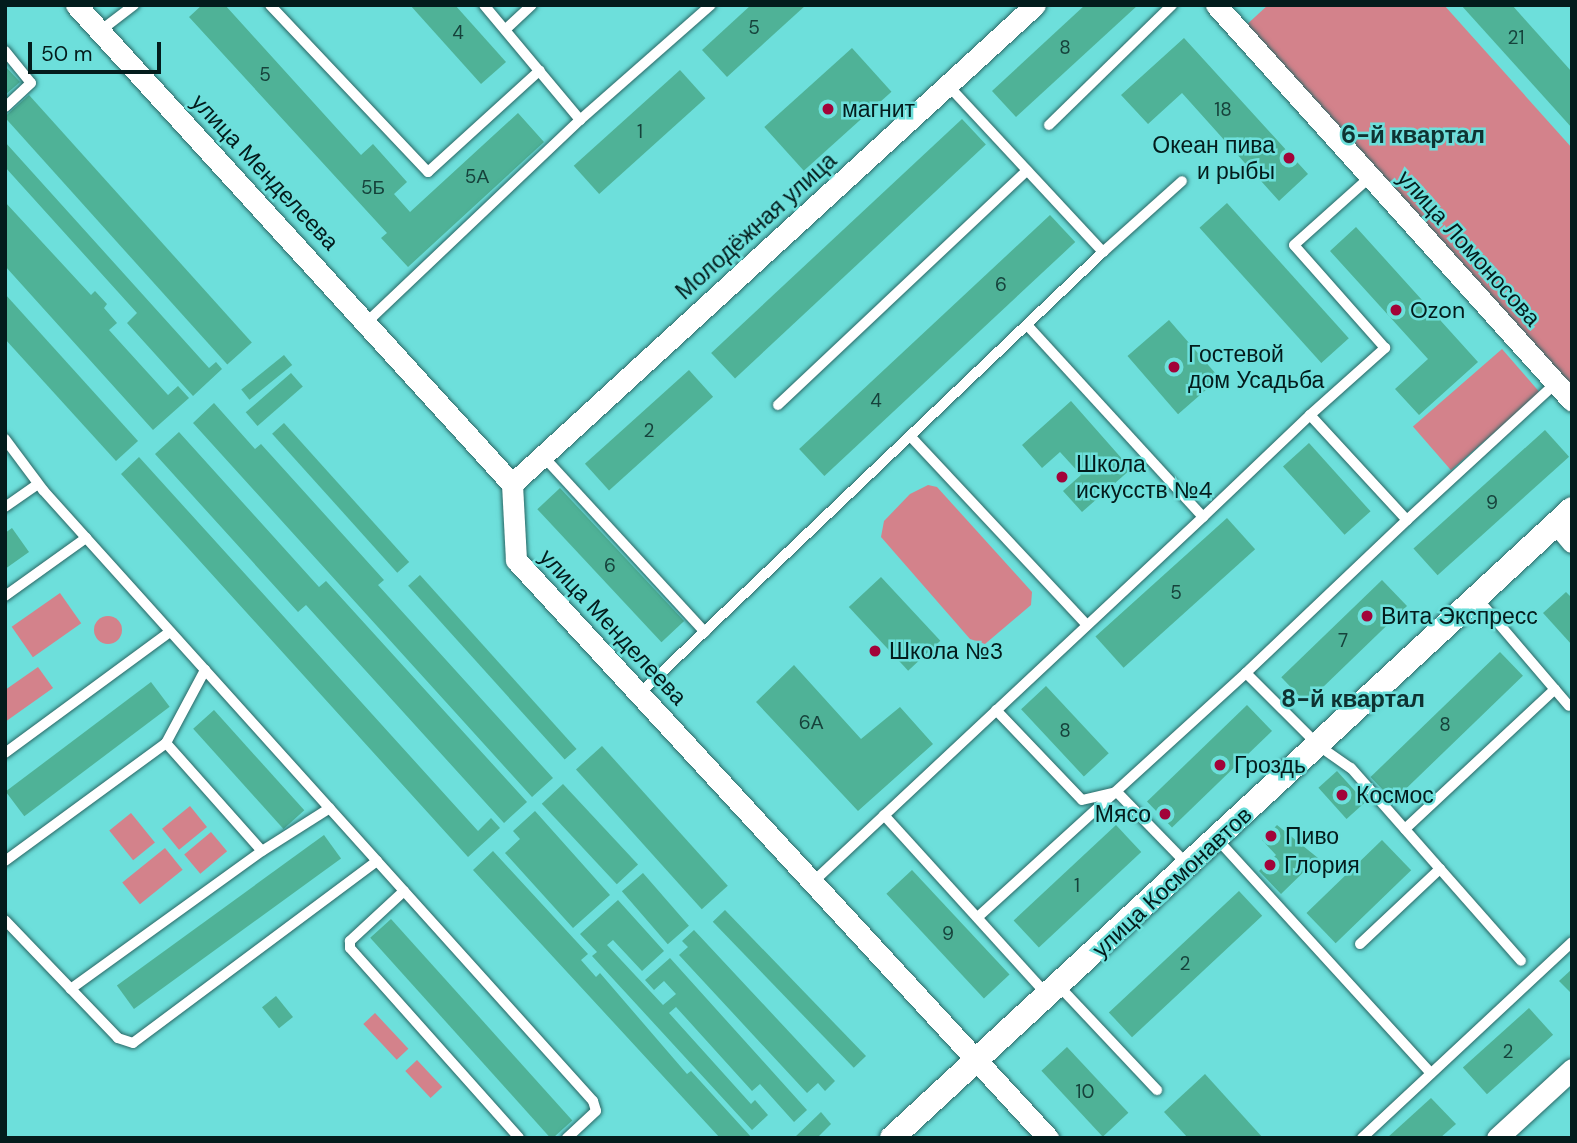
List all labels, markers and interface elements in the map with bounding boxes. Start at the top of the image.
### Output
house number: 5 [748,17,760,39]
house number: 4 [452,22,464,44]
house number: 21 [1508,27,1524,49]
scale bar [32,28,164,72]
house number: 8 [1059,37,1071,59]
text: 50 m [41,40,92,68]
house number: 5 [259,64,271,86]
street label: улица Менделеева [186,88,344,256]
place label: магнит [842,95,915,123]
house number: 18 [1214,99,1232,121]
marker: магнит [820,101,836,117]
house number: 1 [637,121,643,143]
district label: 6-й квартал [1341,121,1485,149]
place label: Океан пива и рыбы [1152,131,1275,185]
street label: Молодёжная улица [670,147,842,305]
marker: Океан пива и рыбы [1281,150,1297,166]
street label: улица Ломоносова [1392,164,1546,332]
house number: 5А [465,166,489,188]
house number: 5Б [361,177,385,199]
house number: 6 [995,274,1007,296]
place label: Ozon [1410,296,1465,324]
marker: Ozon [1388,302,1404,318]
place label: Гостевой дом Усадьба [1188,340,1324,394]
marker: Гостевой дом Усадьба [1166,359,1182,375]
house number: 4 [870,390,882,412]
house number: 2 [644,420,654,442]
place label: Школа искусств №4 [1076,450,1212,504]
marker: Школа искусств №4 [1054,469,1070,485]
house number: 9 [1486,492,1498,514]
street label: улица Менделеева [534,543,692,711]
house number: 6 [604,555,616,577]
house number: 5 [1170,582,1182,604]
place label: Вита Экспресс [1381,602,1538,630]
marker: Вита Экспресс [1359,608,1375,624]
house number: 7 [1338,630,1348,652]
place label: Школа №3 [889,637,1003,665]
marker: Школа №3 [867,643,883,659]
district label: 8-й квартал [1281,685,1425,713]
house number: 6А [799,712,823,734]
house number: 8 [1439,714,1451,736]
house number: 8 [1059,720,1071,742]
place label: Гроздь [1234,751,1306,779]
marker: Гроздь [1212,757,1228,773]
place label: Космос [1356,781,1434,809]
marker: Космос [1334,787,1350,803]
place label: Мясо [1095,800,1151,828]
street label: улица Космонавтов [1086,801,1258,963]
marker: Мясо [1157,806,1173,822]
place label: Пиво [1285,822,1339,850]
marker: Пиво [1263,828,1279,844]
place label: Глория [1284,851,1360,879]
marker: Глория [1262,857,1278,873]
house number: 1 [1074,875,1080,897]
house number: 9 [942,923,954,945]
house number: 2 [1180,953,1190,975]
house number: 2 [1503,1041,1513,1063]
house number: 10 [1076,1081,1094,1103]

